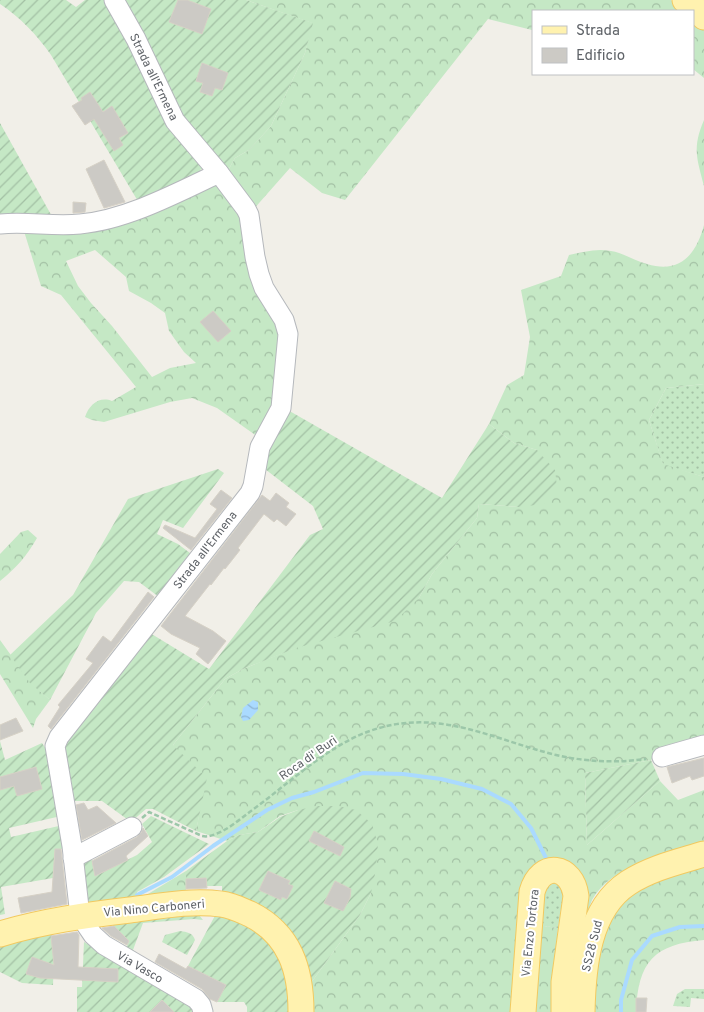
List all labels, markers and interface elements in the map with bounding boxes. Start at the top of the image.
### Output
legend [532,10,694,75]
text: Strada [576,22,620,41]
street label: Strada all'Ermena [125,31,181,124]
text: Edificio [576,47,625,66]
street label: Strada all'Ermena [170,508,241,593]
street label: Roca di' Buri [276,733,341,785]
street label: Via Enzo Tortora [518,888,544,978]
street label: Via Nino Carboneri [103,897,205,921]
street label: SS28 Sud [579,919,607,974]
street label: Via Vasco [113,948,166,988]

